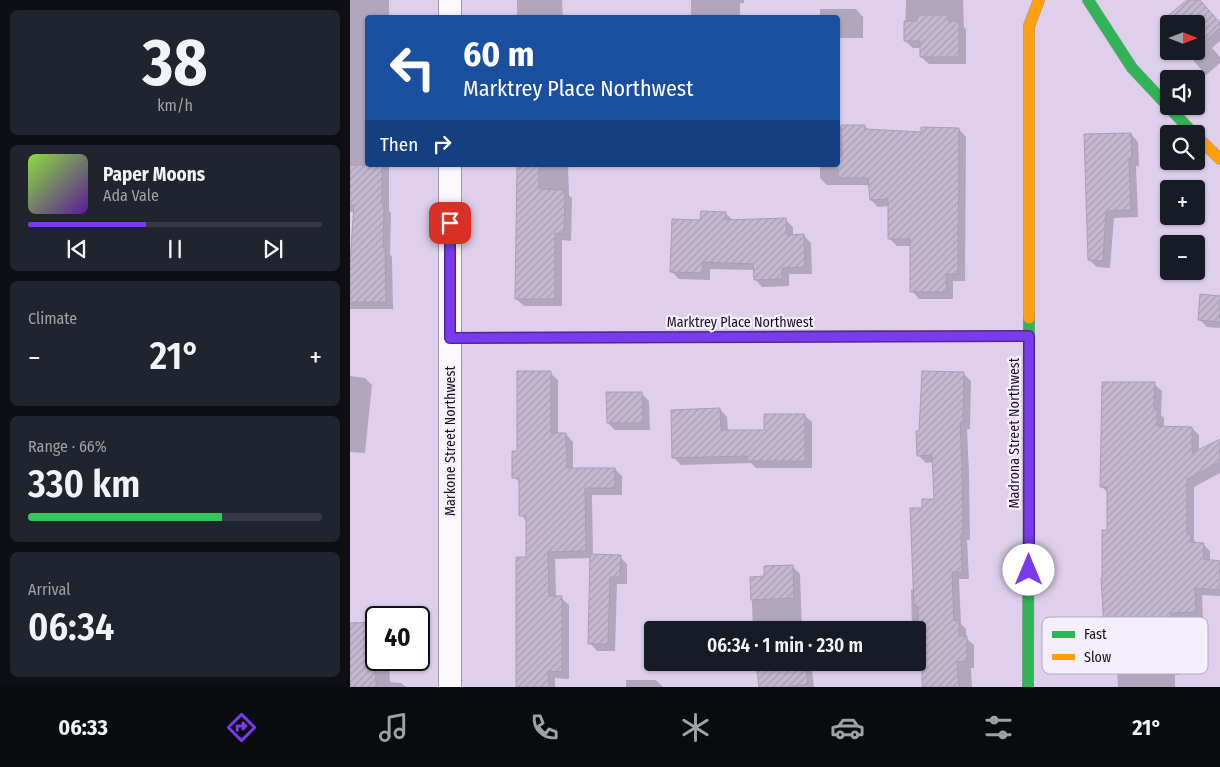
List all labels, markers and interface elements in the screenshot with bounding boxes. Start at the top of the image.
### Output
north arrow [1160,15,1205,60]
map controls [1160,15,1205,280]
text: 38 [142,24,208,102]
text: 60 m [463,33,534,75]
icon: left [380,35,445,100]
button: sound [1160,70,1205,115]
text: Marktrey Place Northwest [463,75,693,102]
text: km/h [157,96,193,115]
button: search [1160,125,1205,170]
icon: right [428,130,456,158]
text: Then [380,133,418,156]
text: Paper Moons [103,163,205,186]
button: + [1160,180,1205,225]
text: Ada Vale [103,186,159,205]
pin [429,202,471,244]
icon: arrive [436,209,464,237]
icon: previous [63,235,91,263]
icon: pause [161,235,189,263]
icon: next [259,235,287,263]
button: − [1160,235,1205,280]
text: Climate [28,309,77,328]
street label: Marktrey Place Northwest [667,314,814,331]
text: 21° [150,333,200,379]
text: − [28,341,41,374]
text: + [309,341,322,374]
street label: Madrona Street Northwest [1006,357,1023,508]
street label: Markone Street Northwest [442,366,459,516]
text: Range · 66% [28,437,107,456]
text: 330 km [28,461,140,507]
position arrow [1002,543,1054,595]
text: Arrival [28,580,70,599]
text: 06:34 [28,604,114,650]
speed limit sign: 40 [365,606,430,671]
legend [1042,617,1208,674]
text: Fast [1084,626,1107,643]
text: 06:34 · 1 min · 230 m [707,634,863,657]
text: Slow [1084,649,1111,666]
icon: directions [224,710,259,745]
icon: music [376,710,411,745]
icon: phone [527,710,562,745]
icon: climate [678,710,713,745]
icon: car [830,710,865,745]
icon: filters [981,710,1016,745]
text: 06:33 [58,714,108,741]
text: 21° [1132,714,1162,741]

